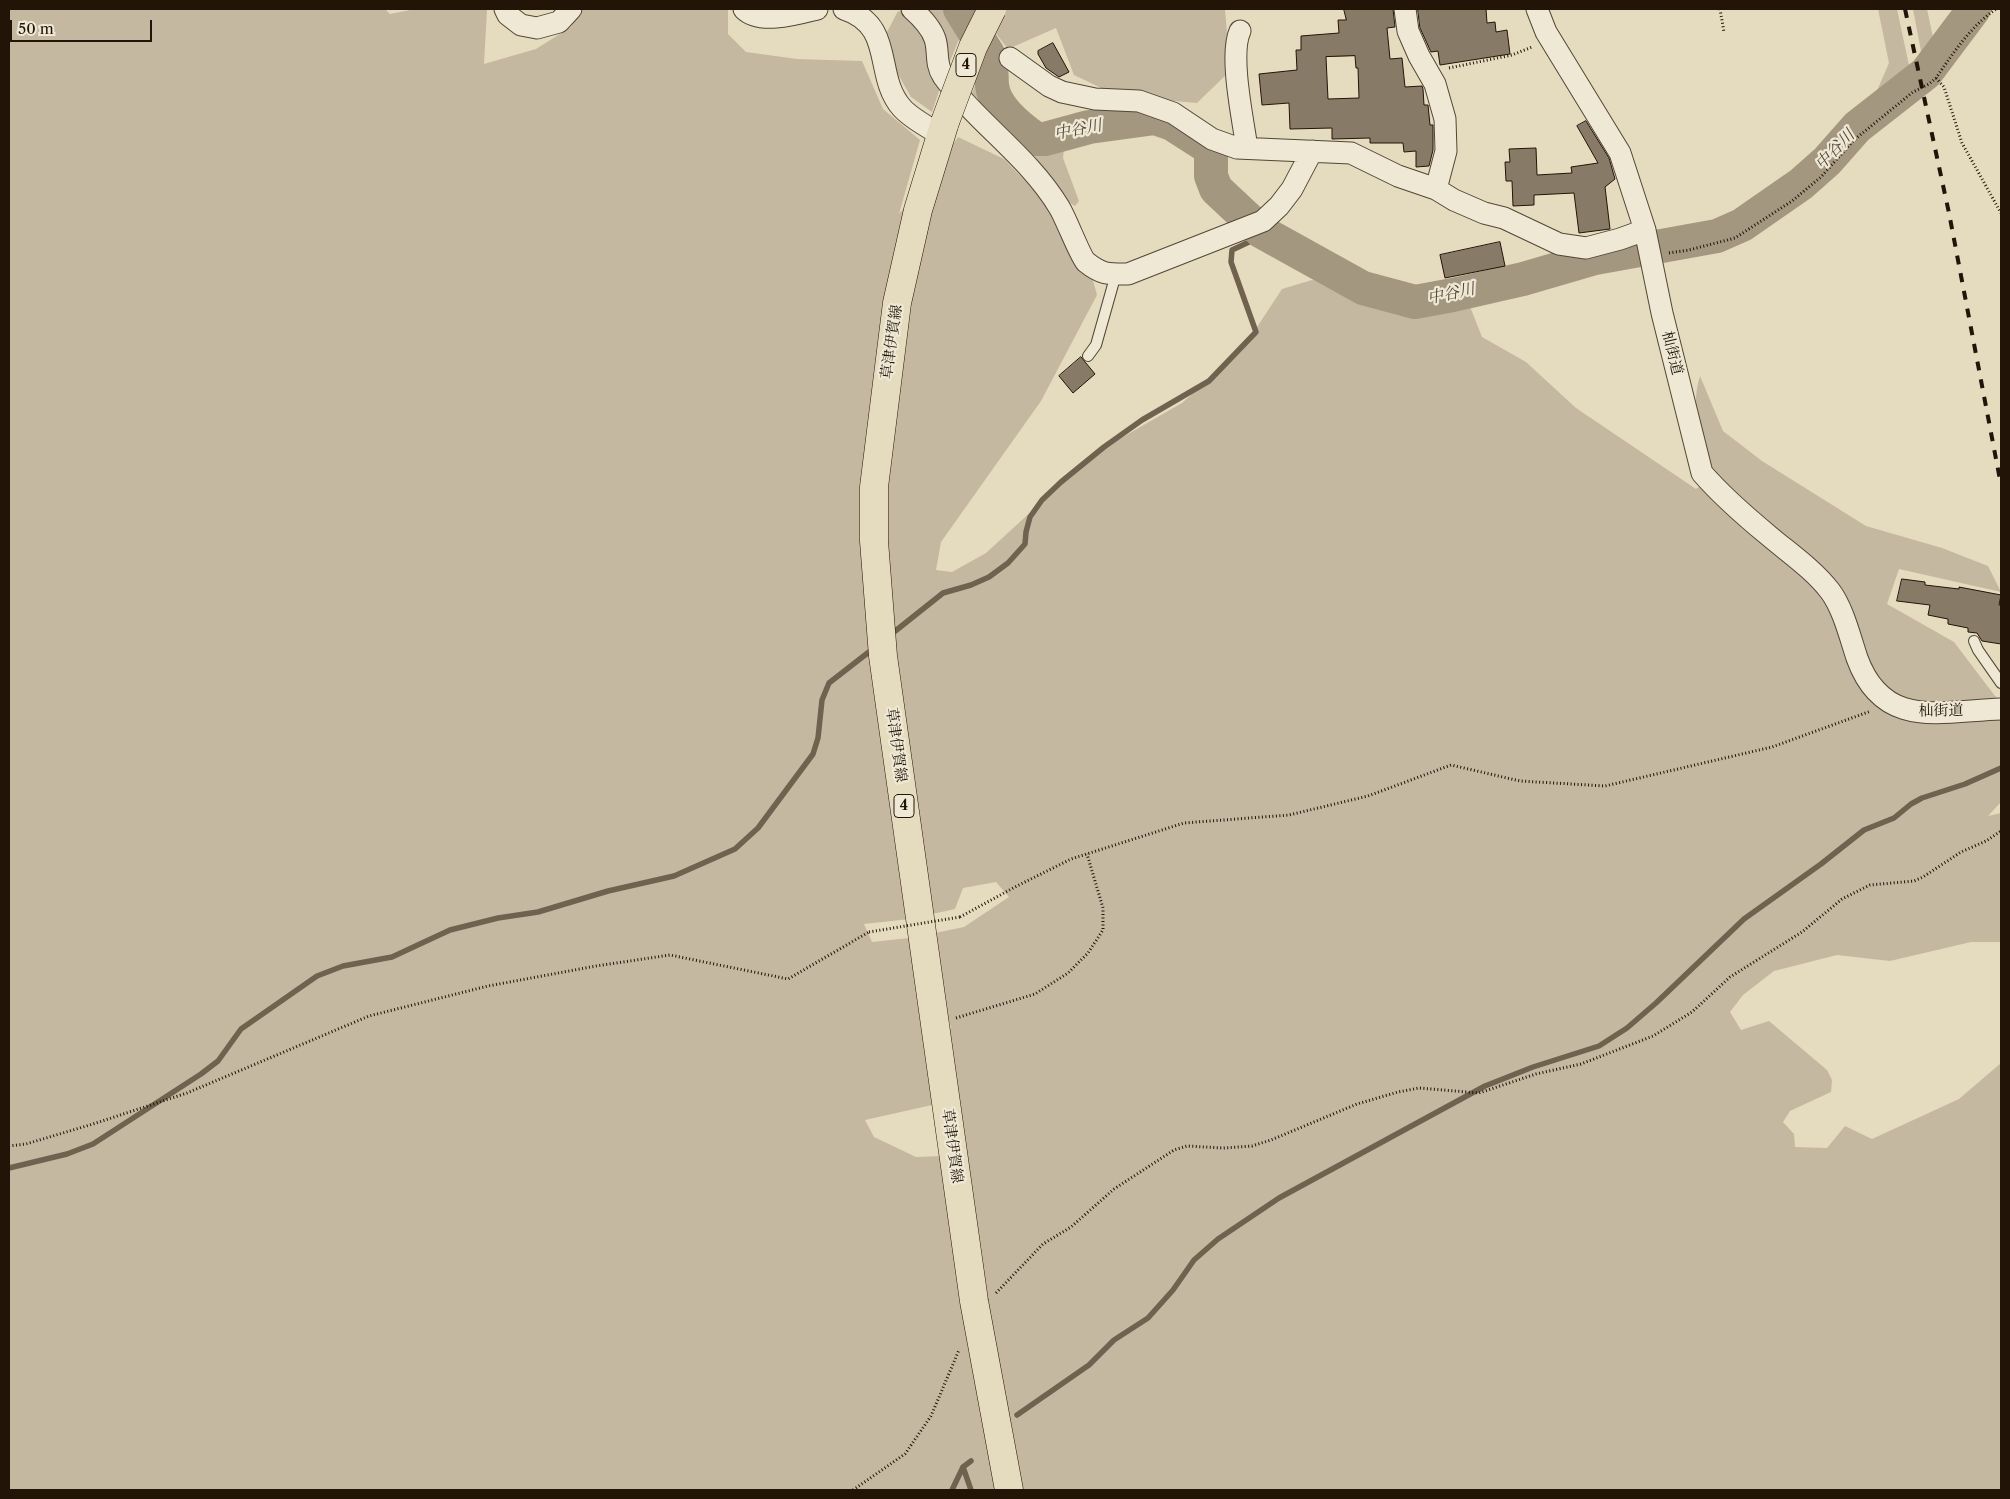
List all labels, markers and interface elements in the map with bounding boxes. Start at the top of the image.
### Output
scale bar [12,10,155,42]
text: 50 m [18,19,54,38]
road number: 4 [956,54,976,76]
water label: 中谷川 [1053,116,1103,144]
water label: 中谷川 [1811,126,1859,174]
water label: 中谷川 [1426,280,1476,308]
street label: 草津伊賀線 [878,304,906,380]
street label: 杣街道 [1658,329,1686,377]
street label: 杣街道 [1918,702,1964,720]
street label: 草津伊賀線 [882,707,910,783]
road number: 4 [894,794,914,818]
street label: 草津伊賀線 [938,1108,966,1184]

